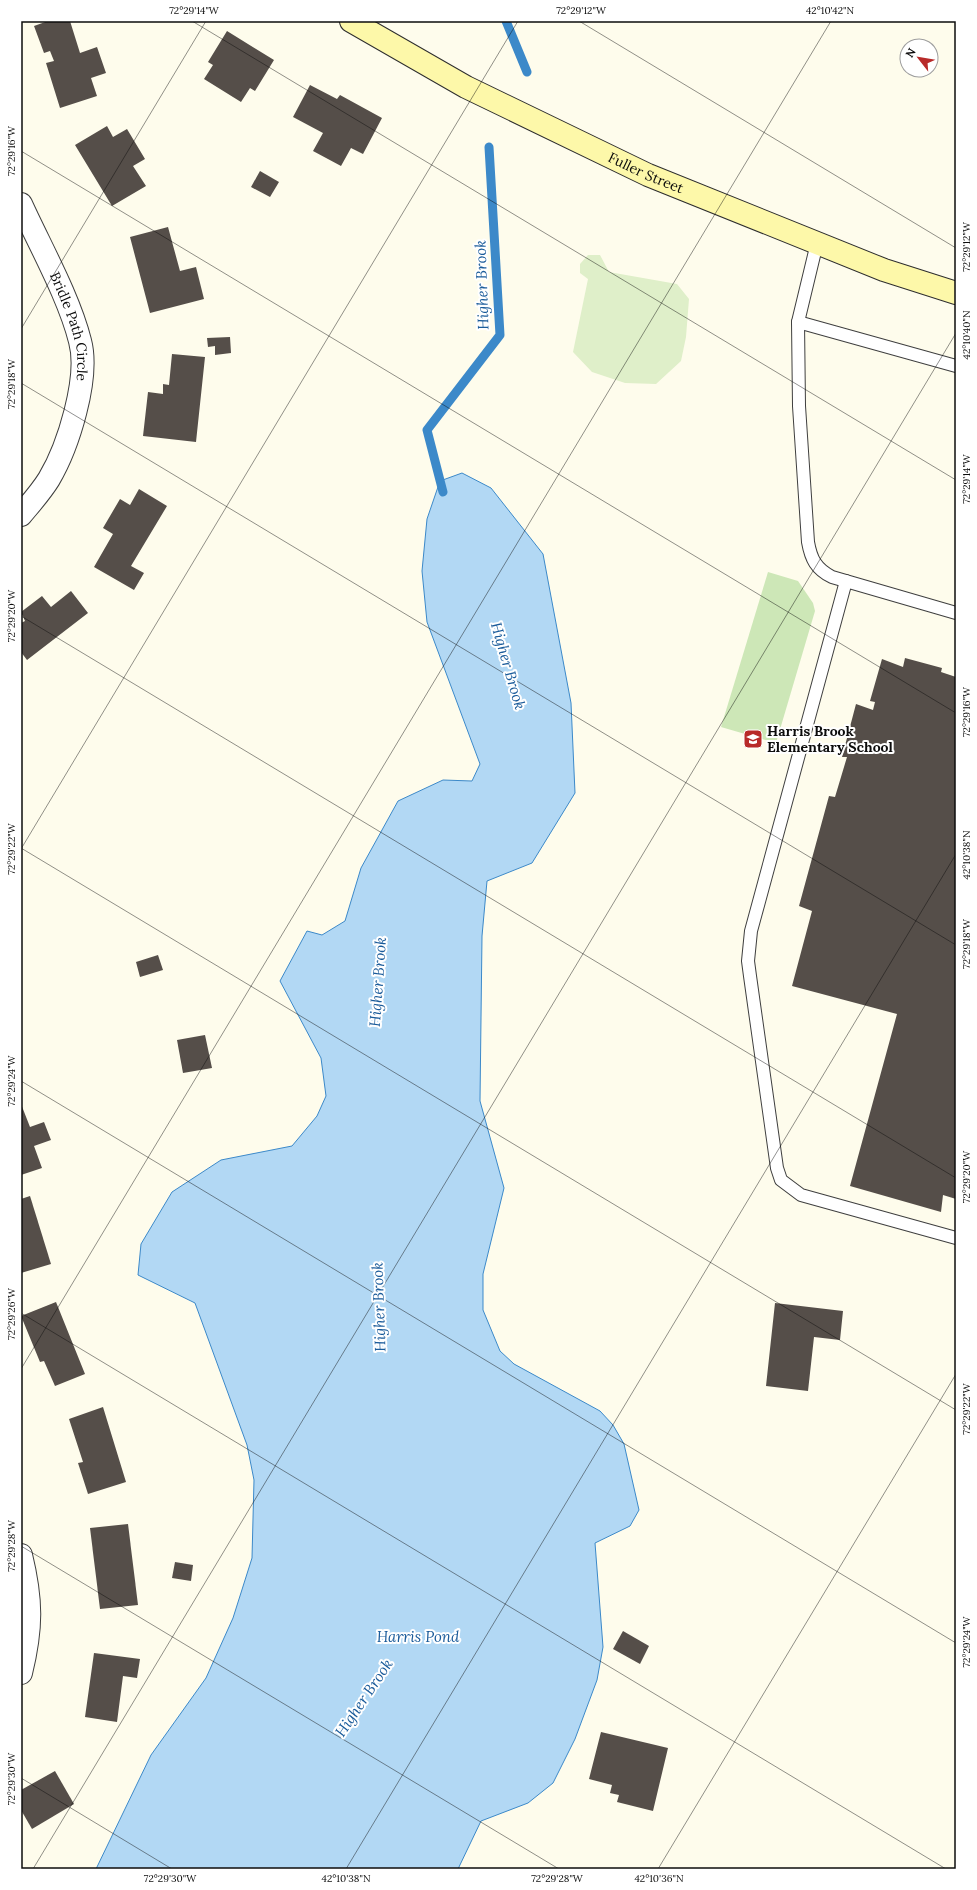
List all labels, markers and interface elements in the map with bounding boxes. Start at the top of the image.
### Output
text: 72°29'14"W [169,4,220,17]
text: 72°29'12"W [556,4,607,17]
text: 42°10'42"N [806,4,854,17]
north arrow [899,38,939,78]
text: N [902,45,919,60]
text: 72°29'16"W [5,125,18,176]
street label: Fuller Street [605,148,687,198]
text: 72°29'12"W [960,221,973,272]
water label: Higher Brook [470,240,493,330]
street label: Bridle Path Circle [46,269,92,382]
text: 42°10'40"N [960,310,973,360]
text: 72°29'18"W [5,358,18,409]
text: 72°29'14"W [960,453,973,504]
text: 72°29'20"W [5,589,18,642]
water label: Higher Brook [487,620,530,712]
text: 72°29'16"W [960,686,973,737]
place label: Harris Brook Elementary School [767,722,893,756]
school or university icon: Harris Brook Elementary School [742,728,764,750]
text: 72°29'22"W [5,822,18,875]
text: 42°10'38"N [960,830,973,880]
text: 72°29'18"W [960,918,973,969]
water label: Higher Brook [365,936,390,1028]
text: 72°29'24"W [5,1054,18,1107]
text: 72°29'20"W [960,1150,973,1203]
water label: Higher Brook [367,1262,390,1352]
text: 72°29'26"W [5,1287,18,1340]
text: 72°29'22"W [960,1382,973,1435]
text: 72°29'28"W [5,1519,18,1572]
text: 72°29'24"W [960,1615,973,1668]
water label: Harris Pond [377,1627,460,1646]
water label: Higher Brook [331,1655,397,1740]
text: 72°29'30"W [5,1752,18,1805]
text: 72°29'30"W [144,1872,197,1885]
text: 42°10'38"N [321,1872,371,1885]
text: 72°29'28"W [531,1872,584,1885]
text: 42°10'36"N [634,1872,684,1885]

